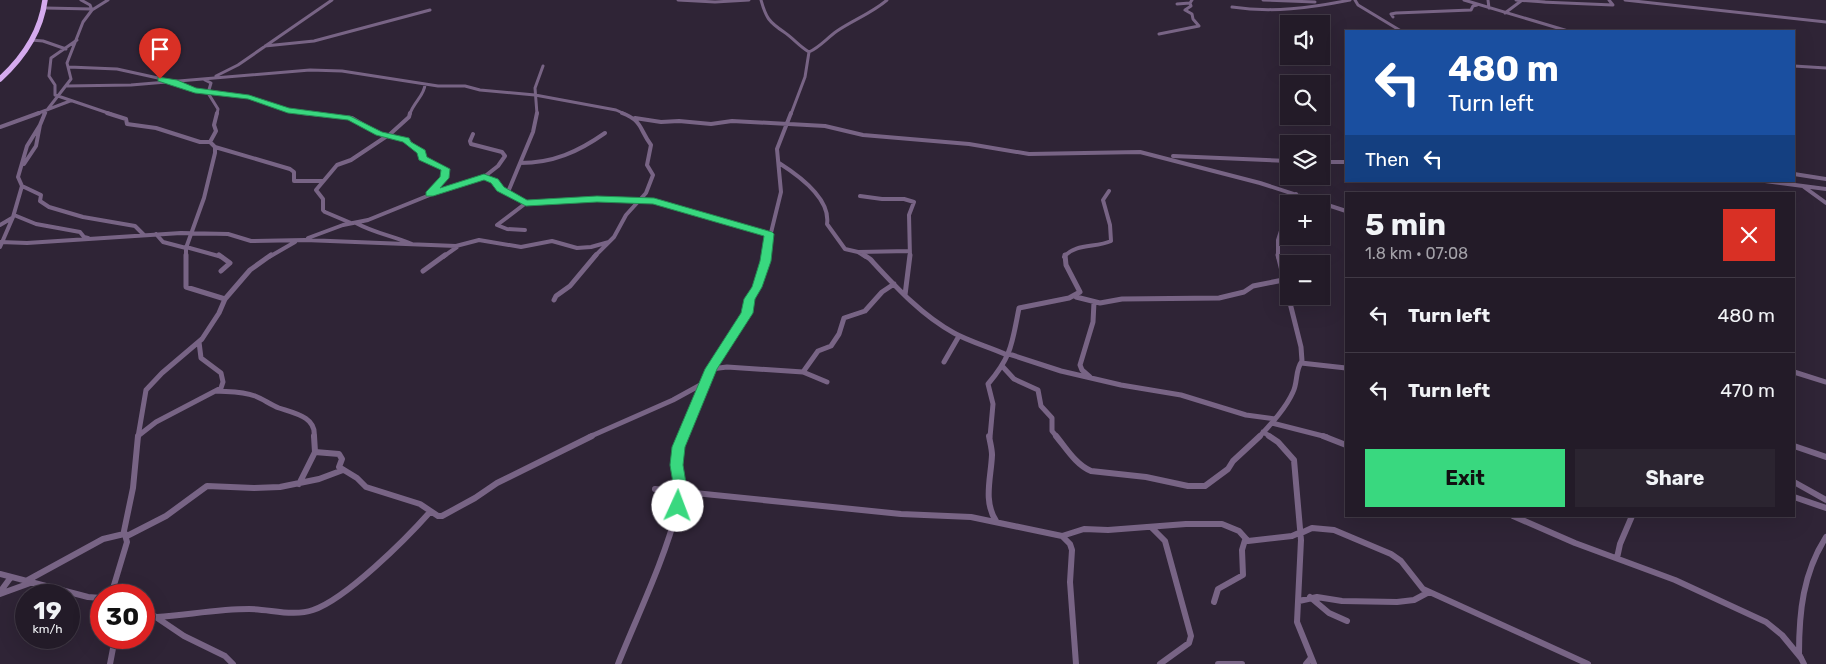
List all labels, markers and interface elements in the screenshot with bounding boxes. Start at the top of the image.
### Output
map controls [1280,15,1330,305]
button: sound [1280,15,1330,65]
pin [139,28,181,79]
icon: arrive [146,35,174,63]
text: 480 m [1448,48,1559,90]
icon: left [1365,50,1430,115]
button: search [1280,75,1330,125]
text: Turn left [1448,90,1534,117]
button: layers [1280,135,1330,185]
icon: left [1419,145,1447,173]
text: Then [1365,148,1409,171]
button: + [1280,195,1330,245]
text: 5 min [1365,207,1446,243]
button: close [1723,209,1775,261]
text: 1.8 km · 07:08 [1365,244,1468,263]
button: − [1280,255,1330,305]
icon: left [1365,301,1393,329]
text: Turn left [1408,304,1490,327]
text: 480 m [1718,304,1775,327]
icon: left [1365,376,1393,404]
text: Turn left [1408,379,1490,402]
text: 470 m [1720,379,1775,402]
button: Exit [1365,449,1565,507]
button: Share [1575,449,1775,507]
position arrow [651,479,703,531]
speed limit sign: 30 [90,584,155,649]
text: 19 [33,596,62,625]
text: km/h [33,622,62,636]

